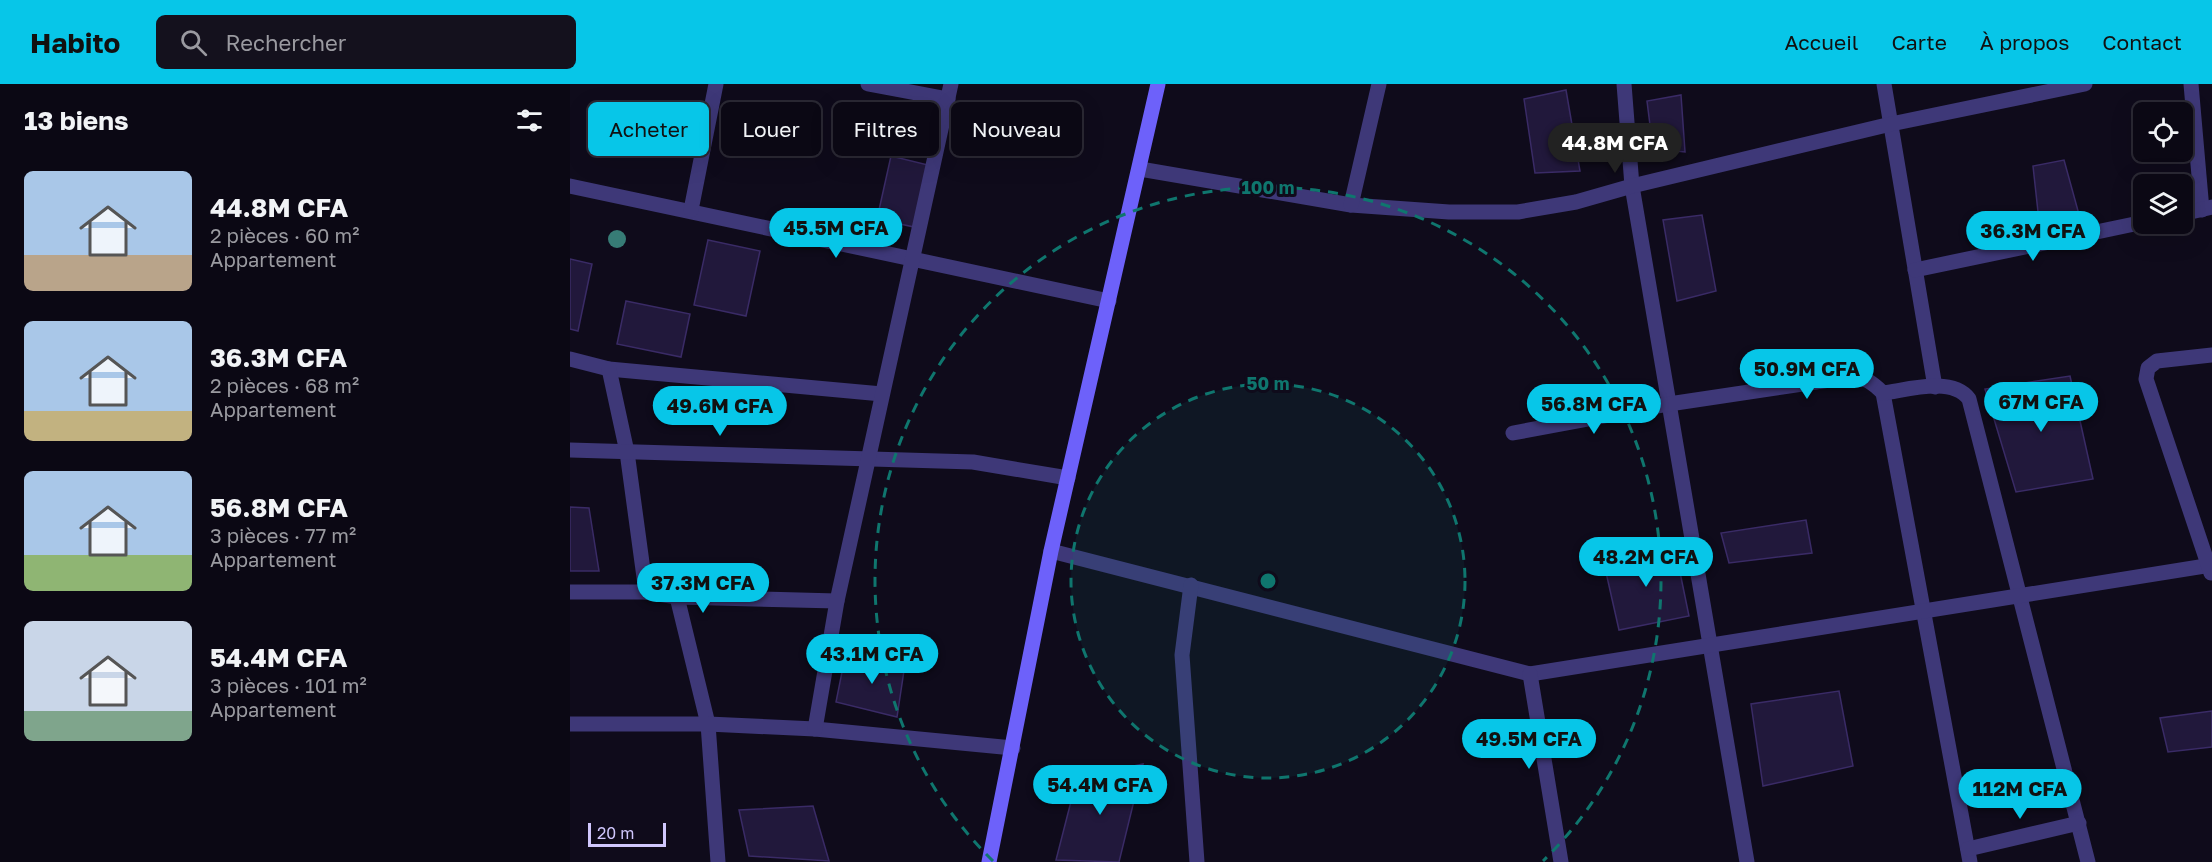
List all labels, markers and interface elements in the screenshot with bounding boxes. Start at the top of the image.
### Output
search box [156,15,576,69]
text: Habito [30,26,120,59]
icon: search [177,26,210,59]
text: Rechercher [225,29,346,56]
text: Accueil [1785,29,1858,55]
text: Carte [1891,29,1947,55]
text: À propos [1980,29,2069,55]
text: Contact [2102,29,2182,55]
chip: Acheter [588,102,709,156]
chip: Louer [721,102,821,156]
chip: Filtres [833,102,939,156]
chip: Nouveau [951,102,1082,156]
map controls [2133,102,2193,234]
button: locate [2133,102,2193,162]
icon: filters [513,104,546,137]
text: 13 biens [24,105,129,136]
pin: 44.8M CFA [1546,123,1684,174]
text: 44.8M CFA [1562,130,1668,154]
button: layers [2133,174,2193,234]
text: 100 m [1242,176,1294,198]
text: 44.8M CFA [210,192,348,223]
icon: home [72,195,144,267]
pin: 45.5M CFA [767,208,905,259]
pin: 36.3M CFA [1964,211,2102,262]
text: 45.5M CFA [783,215,889,239]
text: 36.3M CFA [1980,218,2086,242]
text: 2 pièces · 60 m² [210,223,359,247]
text: Appartement [210,247,337,271]
text: 36.3M CFA [210,342,347,373]
icon: home [72,345,144,417]
pin: 50.9M CFA [1738,349,1876,400]
text: 50.9M CFA [1754,356,1860,380]
text: 50 m [1247,372,1289,394]
text: 2 pièces · 68 m² [210,373,359,397]
pin: 67M CFA [1986,382,2096,433]
pin: 56.8M CFA [1525,384,1663,435]
pin: 49.6M CFA [651,386,789,437]
text: 67M CFA [1998,389,2084,413]
text: 56.8M CFA [1541,391,1647,415]
text: 49.6M CFA [667,393,773,417]
text: Appartement [210,397,337,421]
text: 56.8M CFA [210,492,348,523]
icon: home [72,495,144,567]
text: 3 pièces · 77 m² [210,523,356,547]
pin: 48.2M CFA [1577,537,1715,588]
text: 48.2M CFA [1593,544,1699,568]
text: Appartement [210,547,337,571]
pin: 37.3M CFA [634,563,772,614]
text: 37.3M CFA [651,570,755,594]
centre of rings [1258,571,1278,591]
pin: 43.1M CFA [803,634,941,685]
text: 43.1M CFA [820,641,924,665]
text: 54.4M CFA [210,642,347,673]
icon: home [72,645,144,717]
text: 3 pièces · 101 m² [210,673,367,697]
text: Appartement [210,697,337,721]
pin: 49.5M CFA [1460,719,1598,770]
text: 49.5M CFA [1476,726,1582,750]
pin: 54.4M CFA [1031,765,1169,816]
pin: 112M CFA [1958,769,2082,820]
text: 54.4M CFA [1047,772,1153,796]
text: 112M CFA [1973,776,2067,800]
scale bar [588,820,666,848]
text: 20 m [597,823,634,843]

